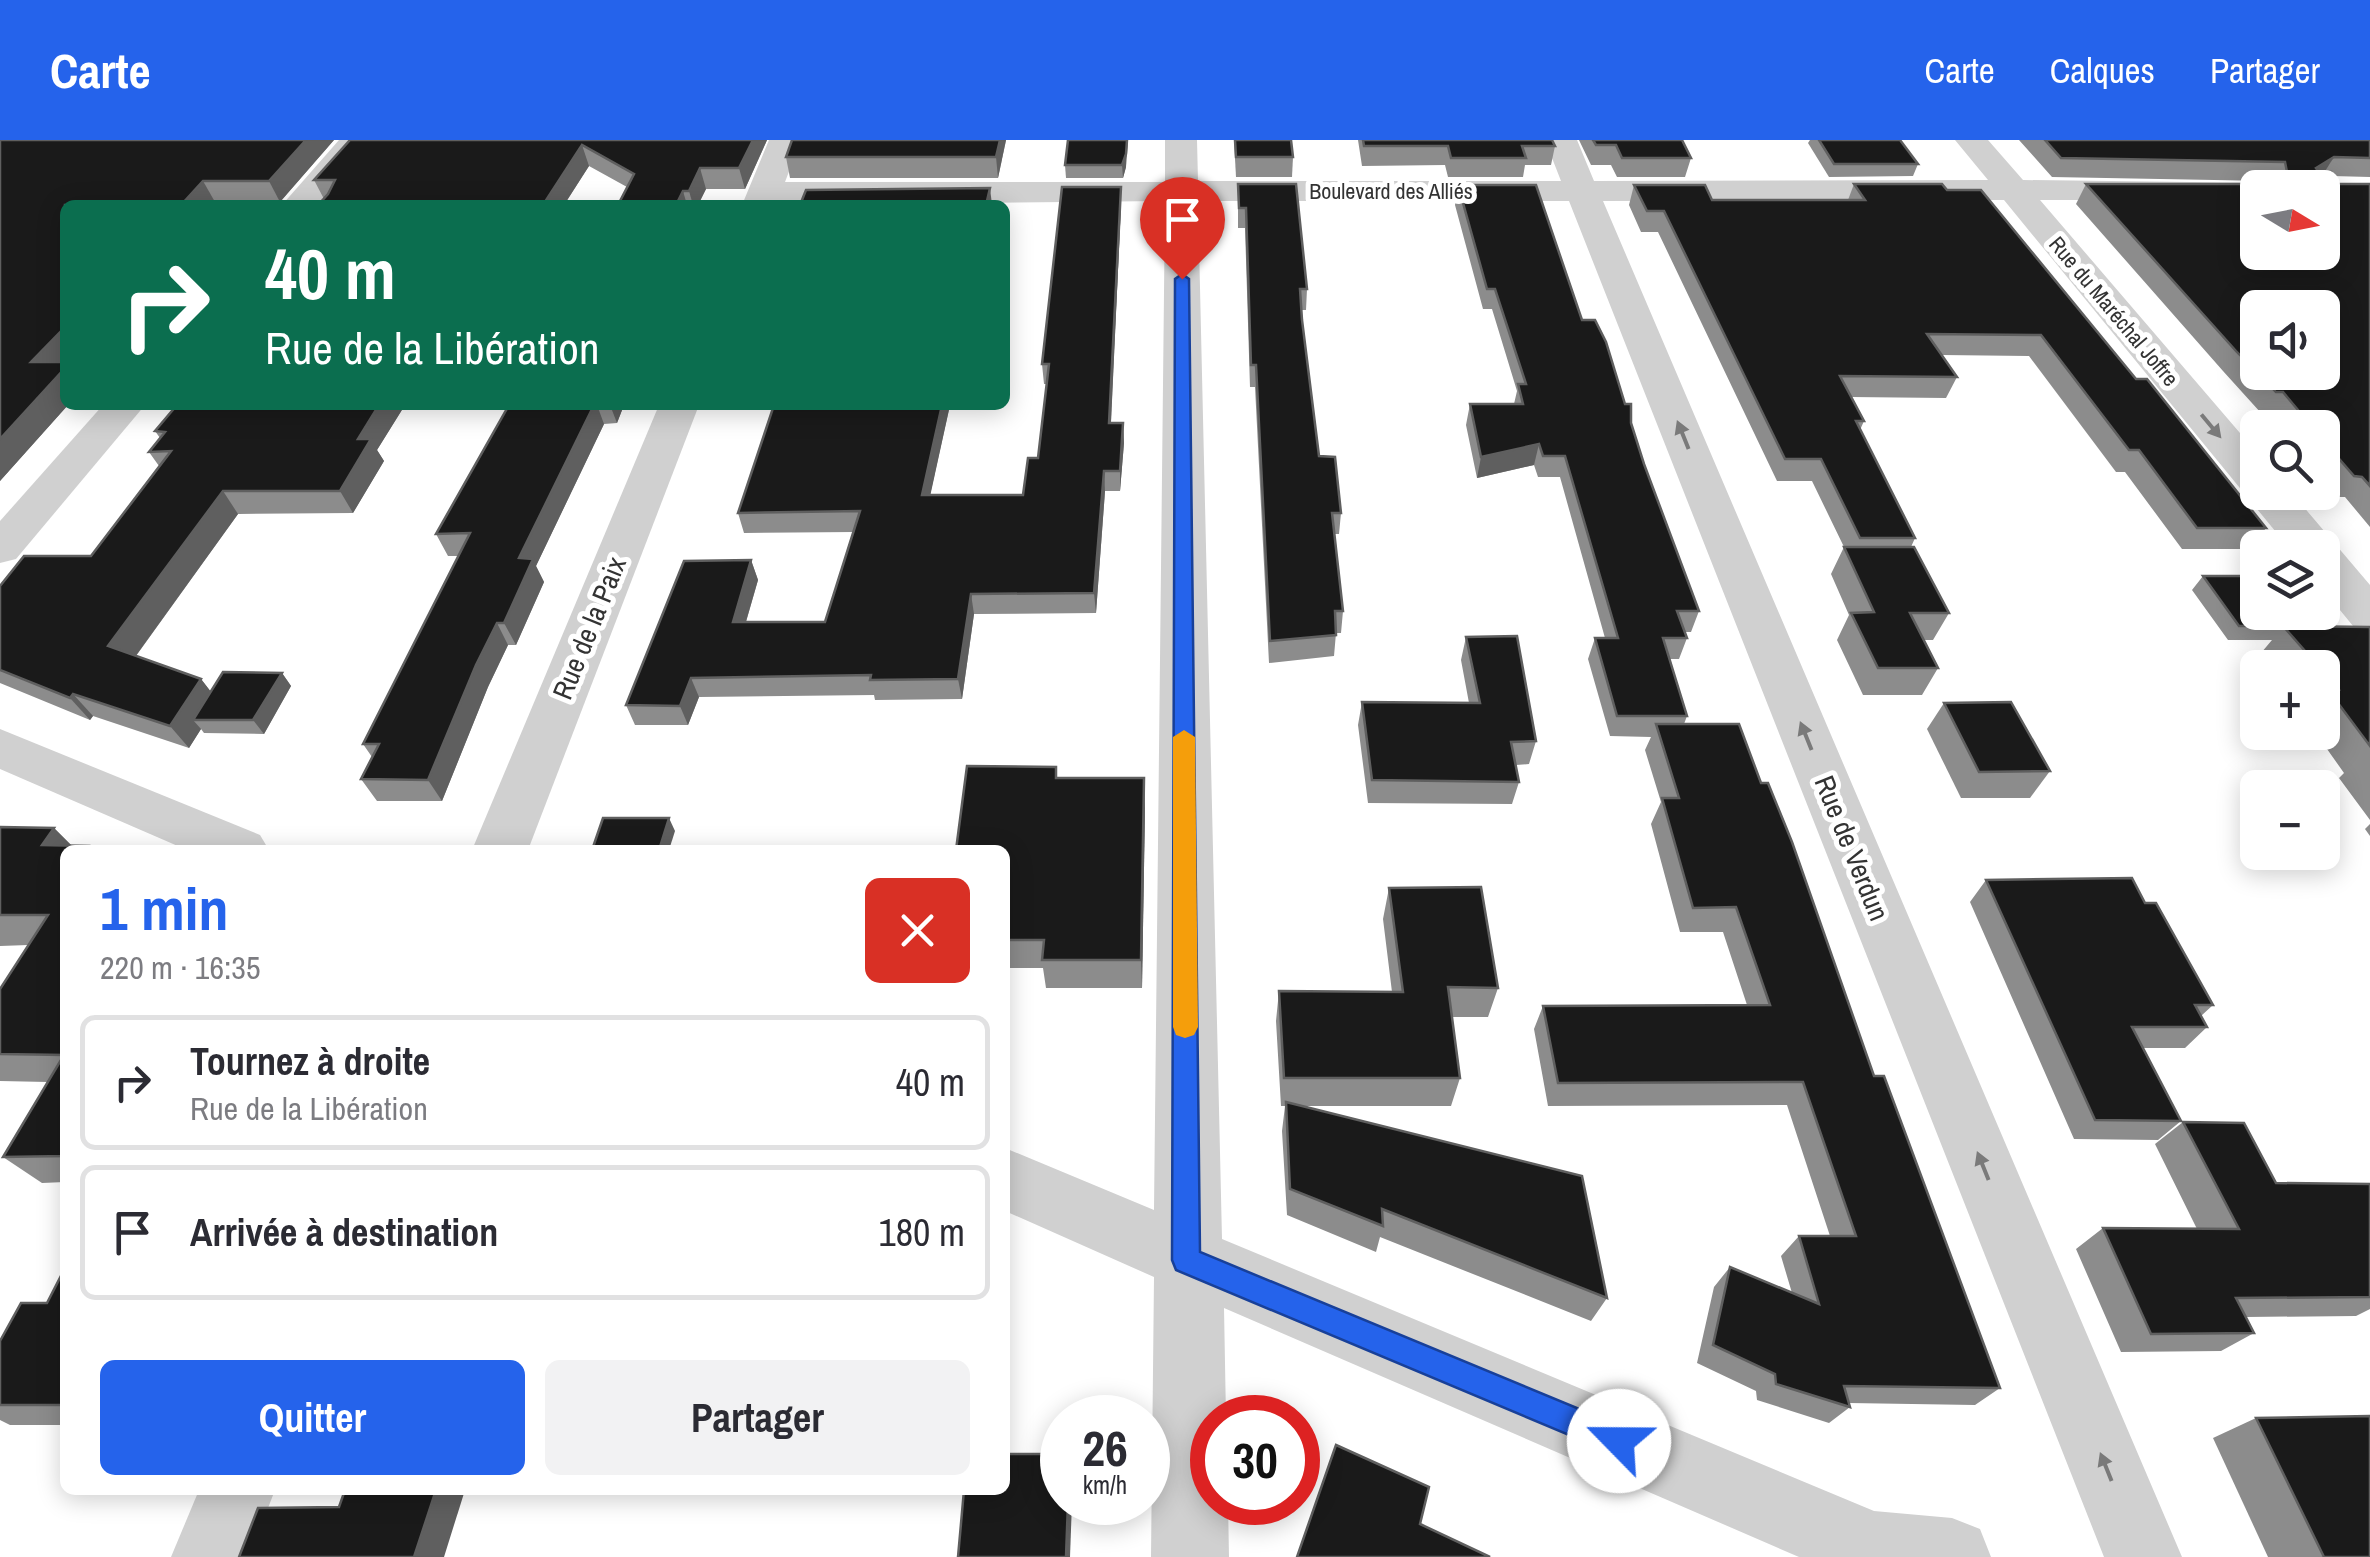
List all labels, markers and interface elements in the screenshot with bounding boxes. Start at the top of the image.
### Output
text: Carte [50,38,151,103]
text: Carte [1924,47,1995,94]
text: Calques [2050,47,2155,94]
text: Partager [2210,47,2320,94]
north arrow [2240,170,2340,270]
map controls [2240,170,2340,870]
street label: Boulevard des Alliés [1309,176,1473,206]
pin [1140,177,1225,280]
icon: arrive [1155,192,1210,247]
text: 40 m [265,227,396,321]
street label: Rue du Maréchal Joffre [2042,230,2186,392]
icon: right [100,240,230,370]
button: sound [2240,290,2340,390]
text: Rue de la Libération [265,317,599,378]
button: search [2240,410,2340,510]
one-way arrow [2200,414,2222,439]
one-way arrow [1674,420,1690,450]
button: layers [2240,530,2340,630]
street label: Rue de la Paix [543,551,635,705]
button: + [2240,650,2340,750]
one-way arrow [1798,721,1814,751]
street label: Rue de Verdun [1806,770,1898,926]
button: − [2240,770,2340,870]
text: 1 min [100,868,229,949]
button: close [865,878,970,983]
text: 220 m · 16:35 [100,946,260,989]
text: Tournez à droite [190,1036,430,1087]
icon: right [105,1055,160,1110]
text: 40 m [896,1057,965,1108]
text: Rue de la Libération [190,1087,428,1130]
one-way arrow [1974,1151,1990,1181]
icon: arrive [105,1205,160,1260]
text: Arrivée à destination [190,1207,498,1258]
text: 180 m [878,1207,965,1258]
button: Quitter [100,1360,525,1475]
button: Partager [545,1360,970,1475]
position arrow [1567,1389,1671,1493]
speed limit sign: 30 [1190,1395,1320,1525]
text: 26 [1082,1414,1128,1482]
one-way arrow [2098,1452,2114,1482]
text: km/h [1083,1468,1127,1502]

